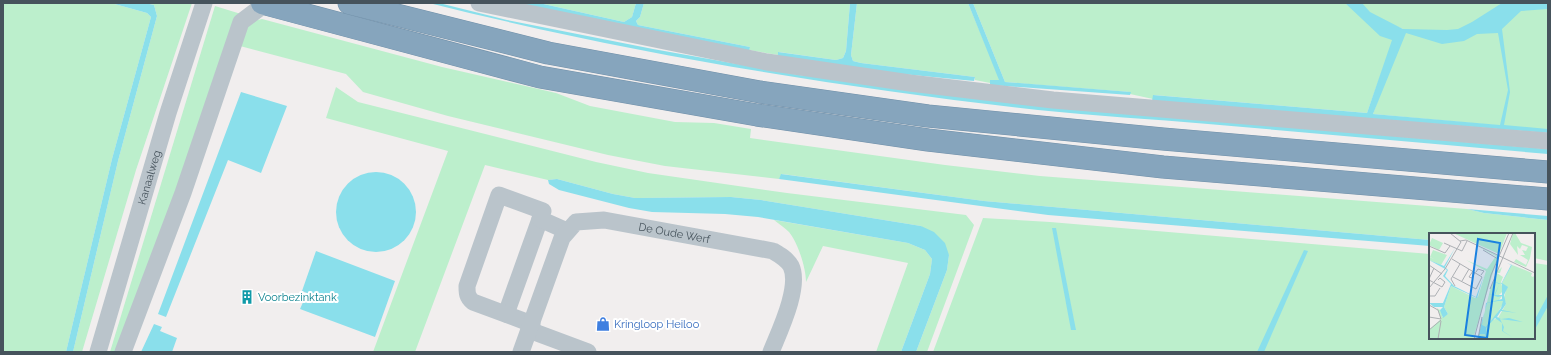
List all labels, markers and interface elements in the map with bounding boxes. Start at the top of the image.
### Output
street label: Kanaalweg [135,149,164,206]
street label: De Oude Werf [637,220,711,246]
inset map [1429,233,1535,339]
building icon: Voorbezinktank [239,289,255,305]
place label: Voorbezinktank [258,291,337,304]
shop icon: Kringloop Heiloo [595,316,611,332]
place label: Kringloop Heiloo [614,318,700,331]

